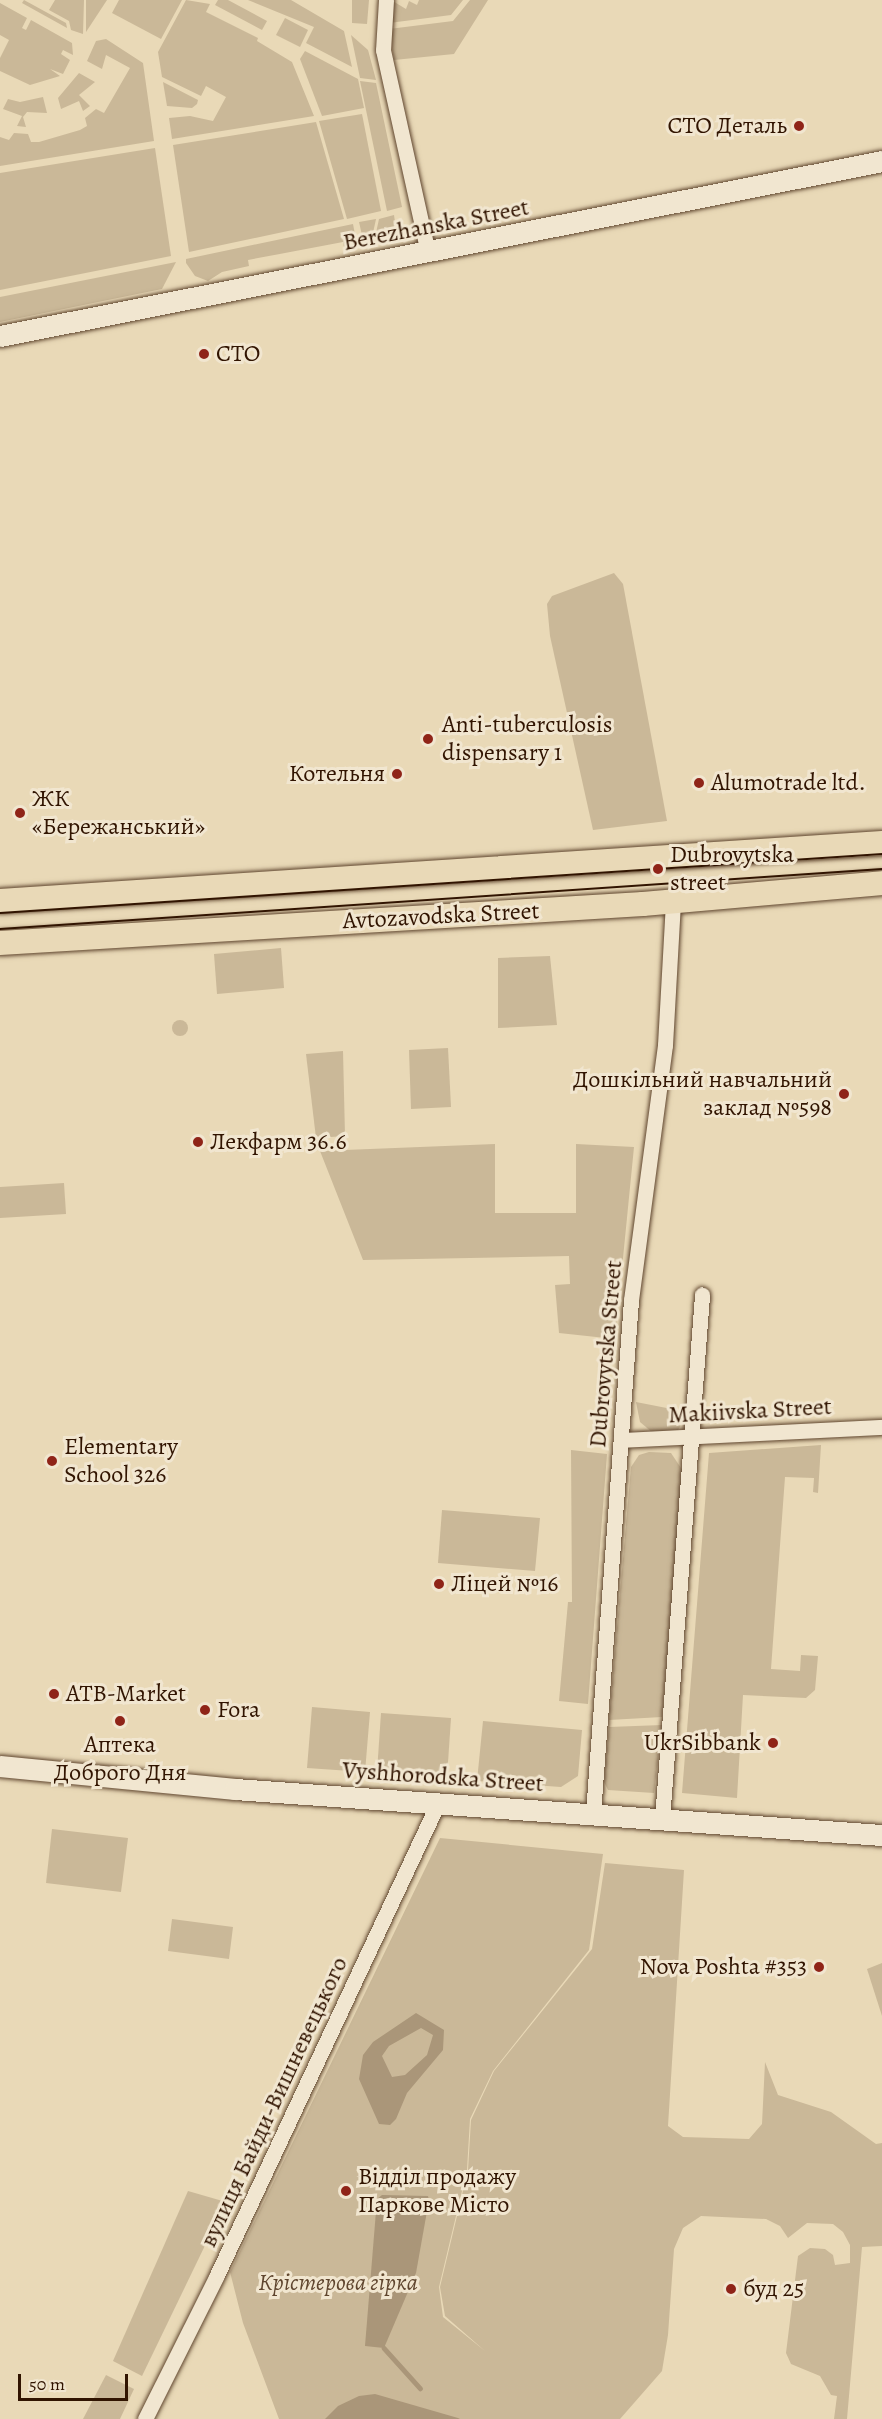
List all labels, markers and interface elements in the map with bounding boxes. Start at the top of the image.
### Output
place label: СТО Деталь [667,112,787,140]
marker: СТО Деталь [792,119,806,133]
street label: Berezhanska Street [341,193,531,257]
place label: СТО [216,340,260,368]
marker: СТО [197,347,211,361]
place label: Anti-tuberculosis dispensary 1 [442,711,612,767]
marker: Anti-tuberculosis dispensary 1 [419,730,437,748]
place label: Котельня [289,760,385,788]
marker: Котельня [390,767,404,781]
place label: Alumotrade ltd. [711,769,866,797]
marker: Alumotrade ltd. [692,776,706,790]
place label: ЖК «Бережанський» [32,785,205,841]
marker: ЖК «Бережанський» [13,806,27,820]
place label: Dubrovytska street [670,841,794,897]
marker: Dubrovytska street [651,862,665,876]
street label: Avtozavodska Street [342,896,540,936]
place label: Дошкільний навчальний заклад №598 [573,1066,832,1122]
marker: Дошкільний навчальний заклад №598 [837,1087,851,1101]
place label: Лекфарм 36.6 [210,1128,347,1156]
marker: Лекфарм 36.6 [191,1135,205,1149]
street label: Dubrovytska Street [583,1259,629,1449]
street label: Makiivska Street [668,1392,832,1430]
place label: Elementary School 326 [64,1433,178,1489]
marker: Elementary School 326 [45,1454,59,1468]
place label: Ліцей №16 [451,1570,558,1598]
marker: Ліцей №16 [432,1577,446,1591]
place label: ATB-Market [66,1680,186,1708]
marker: ATB-Market [47,1687,61,1701]
place label: Fora [217,1696,260,1724]
marker: Fora [198,1703,212,1717]
marker: Аптека Доброго Дня [113,1714,127,1728]
place label: UkrSibbank [644,1729,761,1757]
place label: Аптека Доброго Дня [54,1731,186,1787]
marker: UkrSibbank [766,1736,780,1750]
street label: Vyshhorodska Street [341,1756,545,1798]
street label: вулиця Байди-Вишневецького [194,1952,354,2252]
place label: Nova Poshta #353 [640,1953,807,1981]
marker: Nova Poshta #353 [812,1960,826,1974]
place label: Відділ продажу Паркове Місто [358,2163,516,2219]
marker: Відділ продажу Паркове Місто [339,2184,353,2198]
park label: Крістерова гірка [258,2269,418,2297]
place label: буд 25 [743,2275,804,2303]
marker: буд 25 [724,2282,738,2296]
scale bar [21,2362,130,2400]
text: 50 m [29,2372,65,2396]

